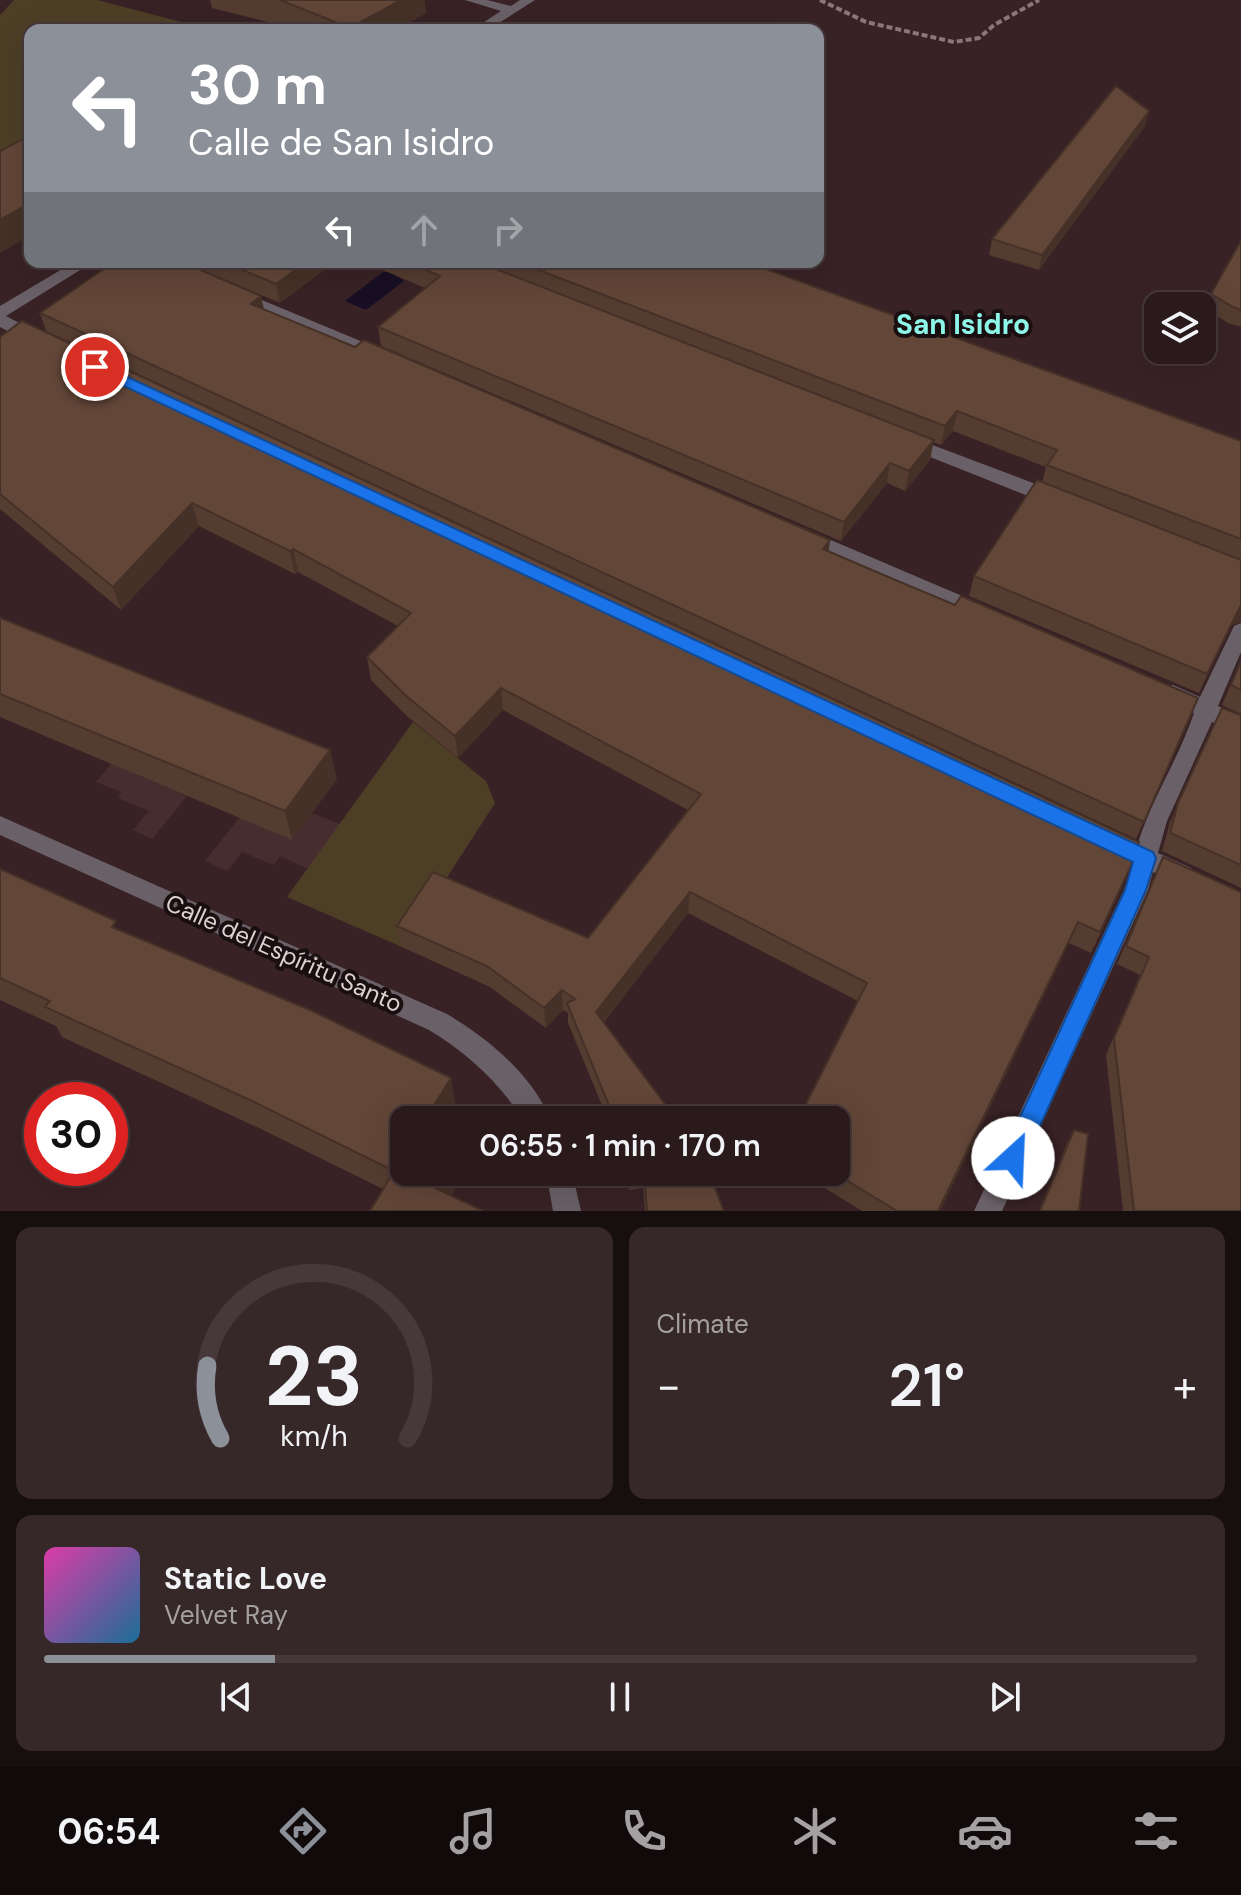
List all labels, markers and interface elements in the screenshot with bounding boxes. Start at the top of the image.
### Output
text: 30 m [188,48,327,121]
icon: left [56,56,160,160]
text: Calle de San Isidro [188,119,494,166]
icon: left [318,208,362,252]
icon: ahead [402,208,446,252]
icon: right [486,208,530,252]
map controls [1144,292,1216,364]
button: layers [1144,292,1216,364]
district label: San Isidro [896,306,1030,343]
pin [61,333,129,401]
icon: arrive [73,345,117,389]
street label: Calle del Espíritu Santo [161,887,407,1019]
speed limit sign: 30 [24,1082,128,1186]
position arrow [971,1116,1055,1200]
text: 06:55 · 1 min · 170 m [479,1126,761,1165]
text: Climate [657,1307,749,1341]
text: 23 [265,1322,363,1431]
text: 21° [888,1346,965,1425]
text: − [657,1357,681,1415]
text: + [1173,1357,1197,1415]
text: km/h [280,1418,348,1455]
text: Static Love [164,1559,327,1598]
text: Velvet Ray [164,1598,288,1632]
icon: previous [214,1675,258,1719]
icon: pause [598,1675,642,1719]
icon: next [983,1675,1027,1719]
icon: directions [275,1803,331,1859]
icon: music [445,1803,501,1859]
icon: phone [616,1803,672,1859]
icon: climate [787,1803,843,1859]
icon: car [957,1803,1013,1859]
icon: filters [1128,1803,1184,1859]
text: 06:54 [57,1808,160,1855]

